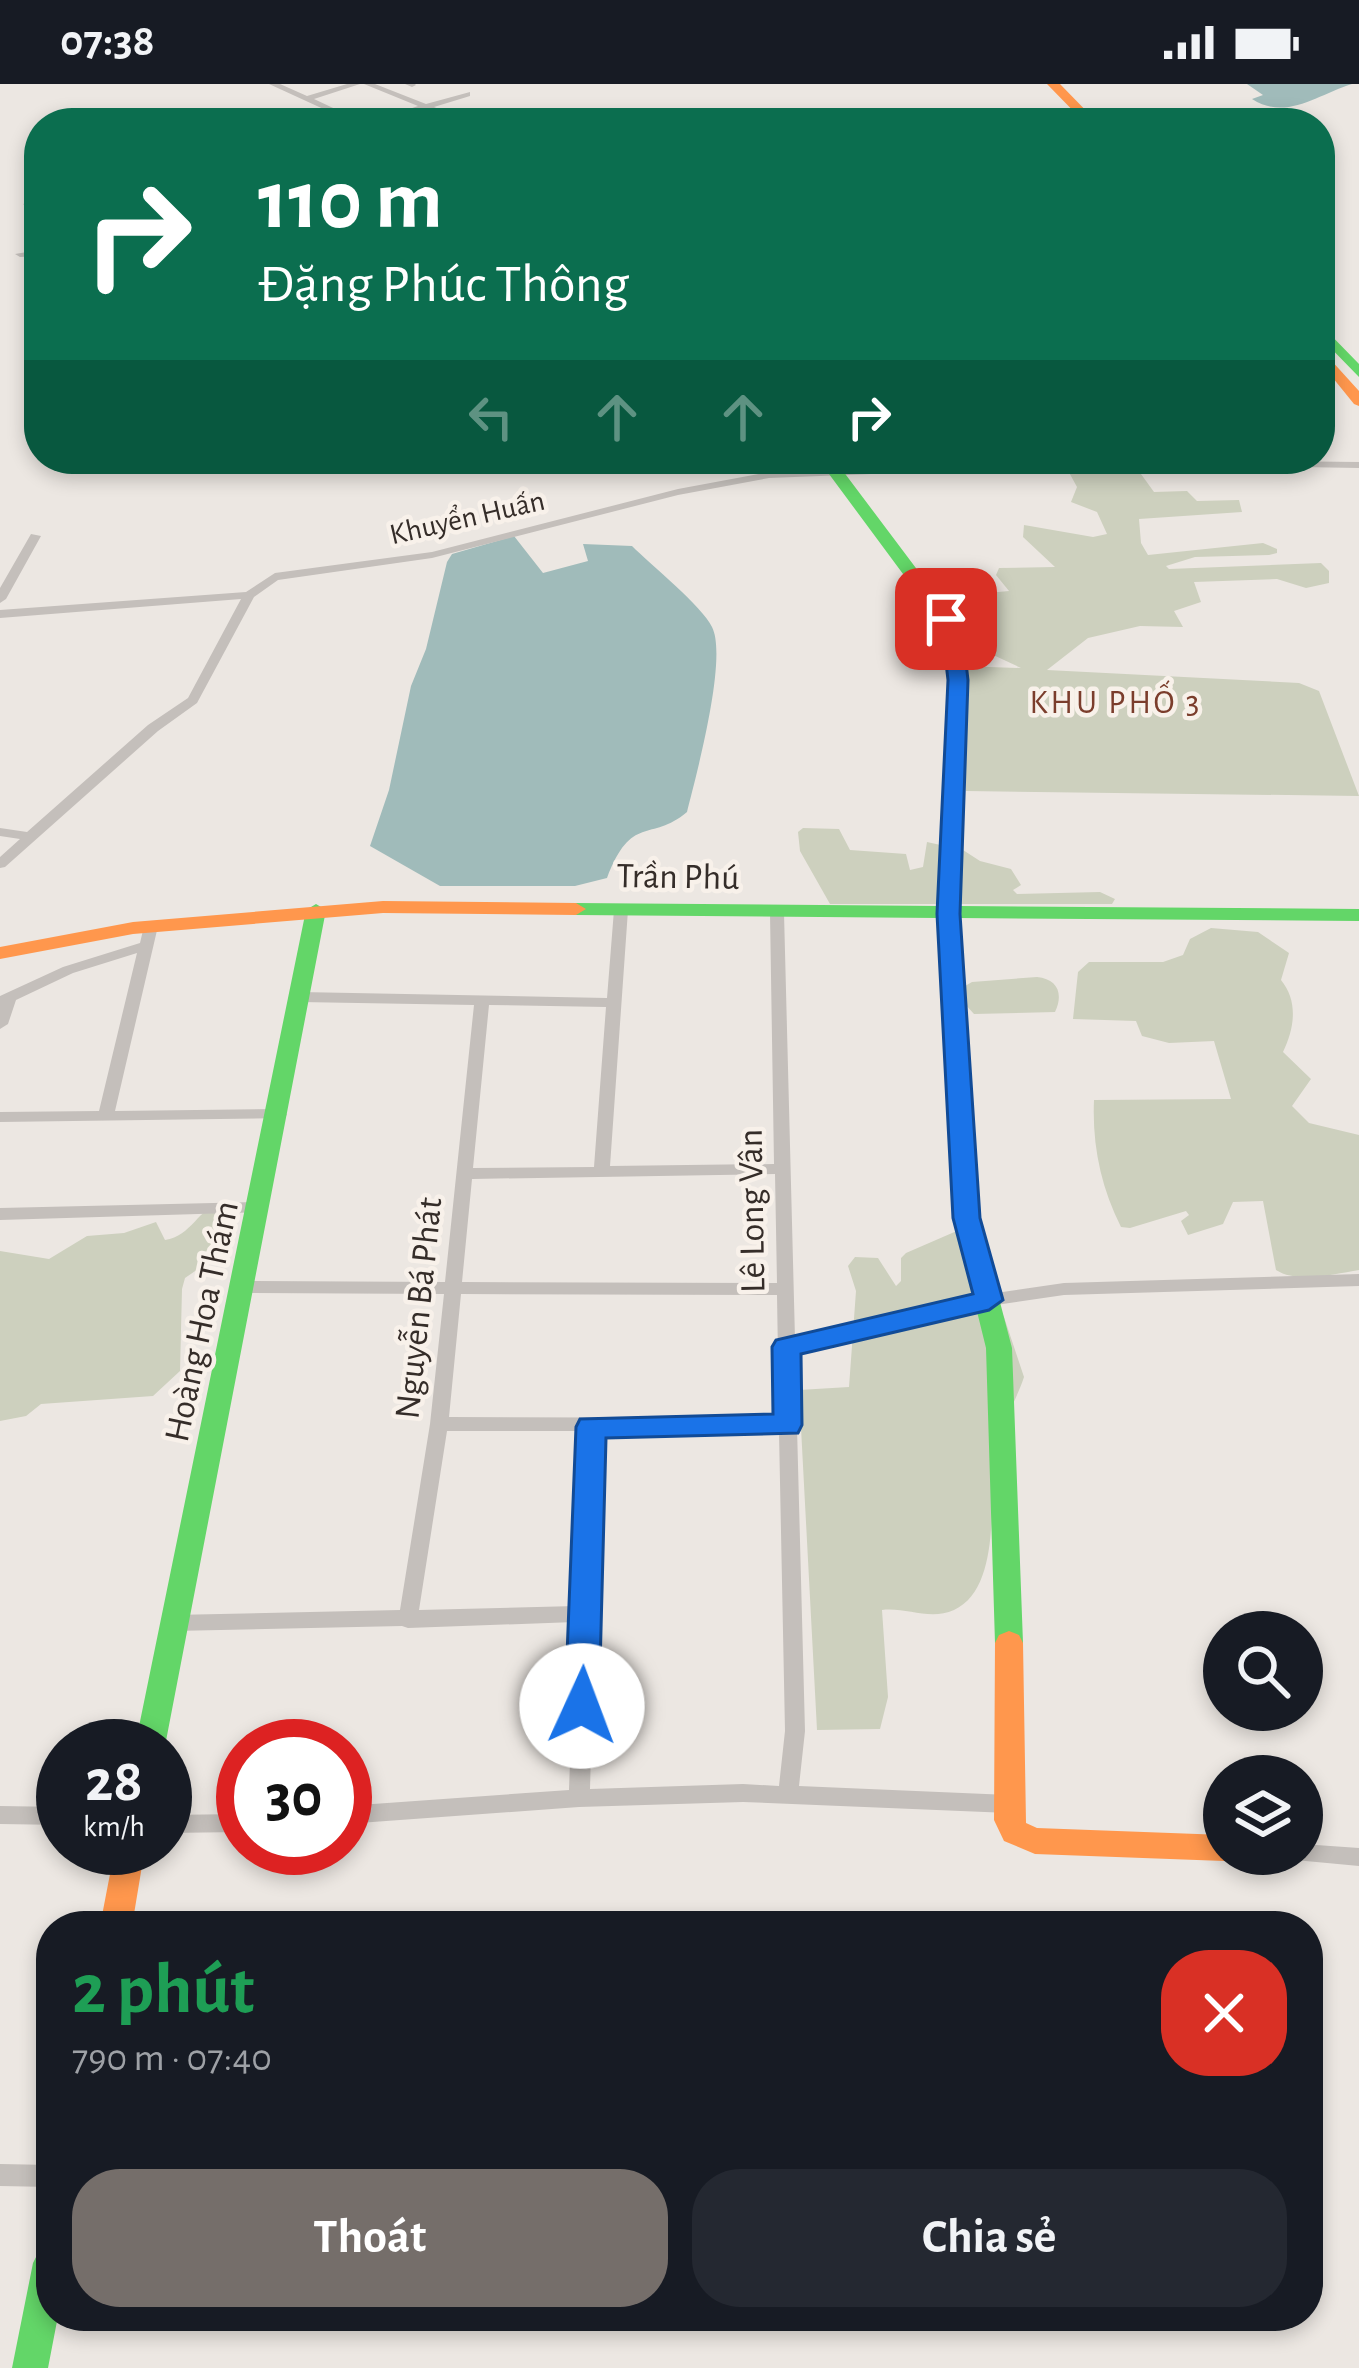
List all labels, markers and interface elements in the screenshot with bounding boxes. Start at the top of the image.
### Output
text: 07:38 [60,19,155,64]
icon: right [60,156,216,312]
text: 110 m [258,160,443,244]
text: Đặng Phúc Thông [258,258,629,312]
icon: left [458,384,524,450]
icon: ahead [584,384,650,450]
icon: ahead [710,384,776,450]
icon: right [836,384,902,450]
street label: Khuyển Huấn [386,484,548,550]
pin [895,568,997,670]
icon: arrive [913,586,979,652]
district label: KHU PHỐ 3 [1030,680,1202,720]
street label: Trần Phú [616,858,740,896]
street label: Lê Long Vân [733,1129,771,1293]
street label: Nguyễn Bá Phát [388,1195,449,1421]
street label: Hoàng Hoa Thám [159,1198,245,1445]
map controls [1203,1611,1323,1875]
button: search [1203,1611,1323,1731]
position arrow [519,1643,645,1769]
speed limit sign: 30 [216,1719,372,1875]
text: 28 [85,1752,143,1812]
button: layers [1203,1755,1323,1875]
text: km/h [83,1812,145,1842]
button: close [1161,1950,1287,2076]
text: 2 phút [72,1954,254,2026]
text: 790 m · 07:40 [72,2039,272,2078]
button: Thoát [72,2169,668,2307]
button: Chia sẻ [692,2169,1287,2307]

